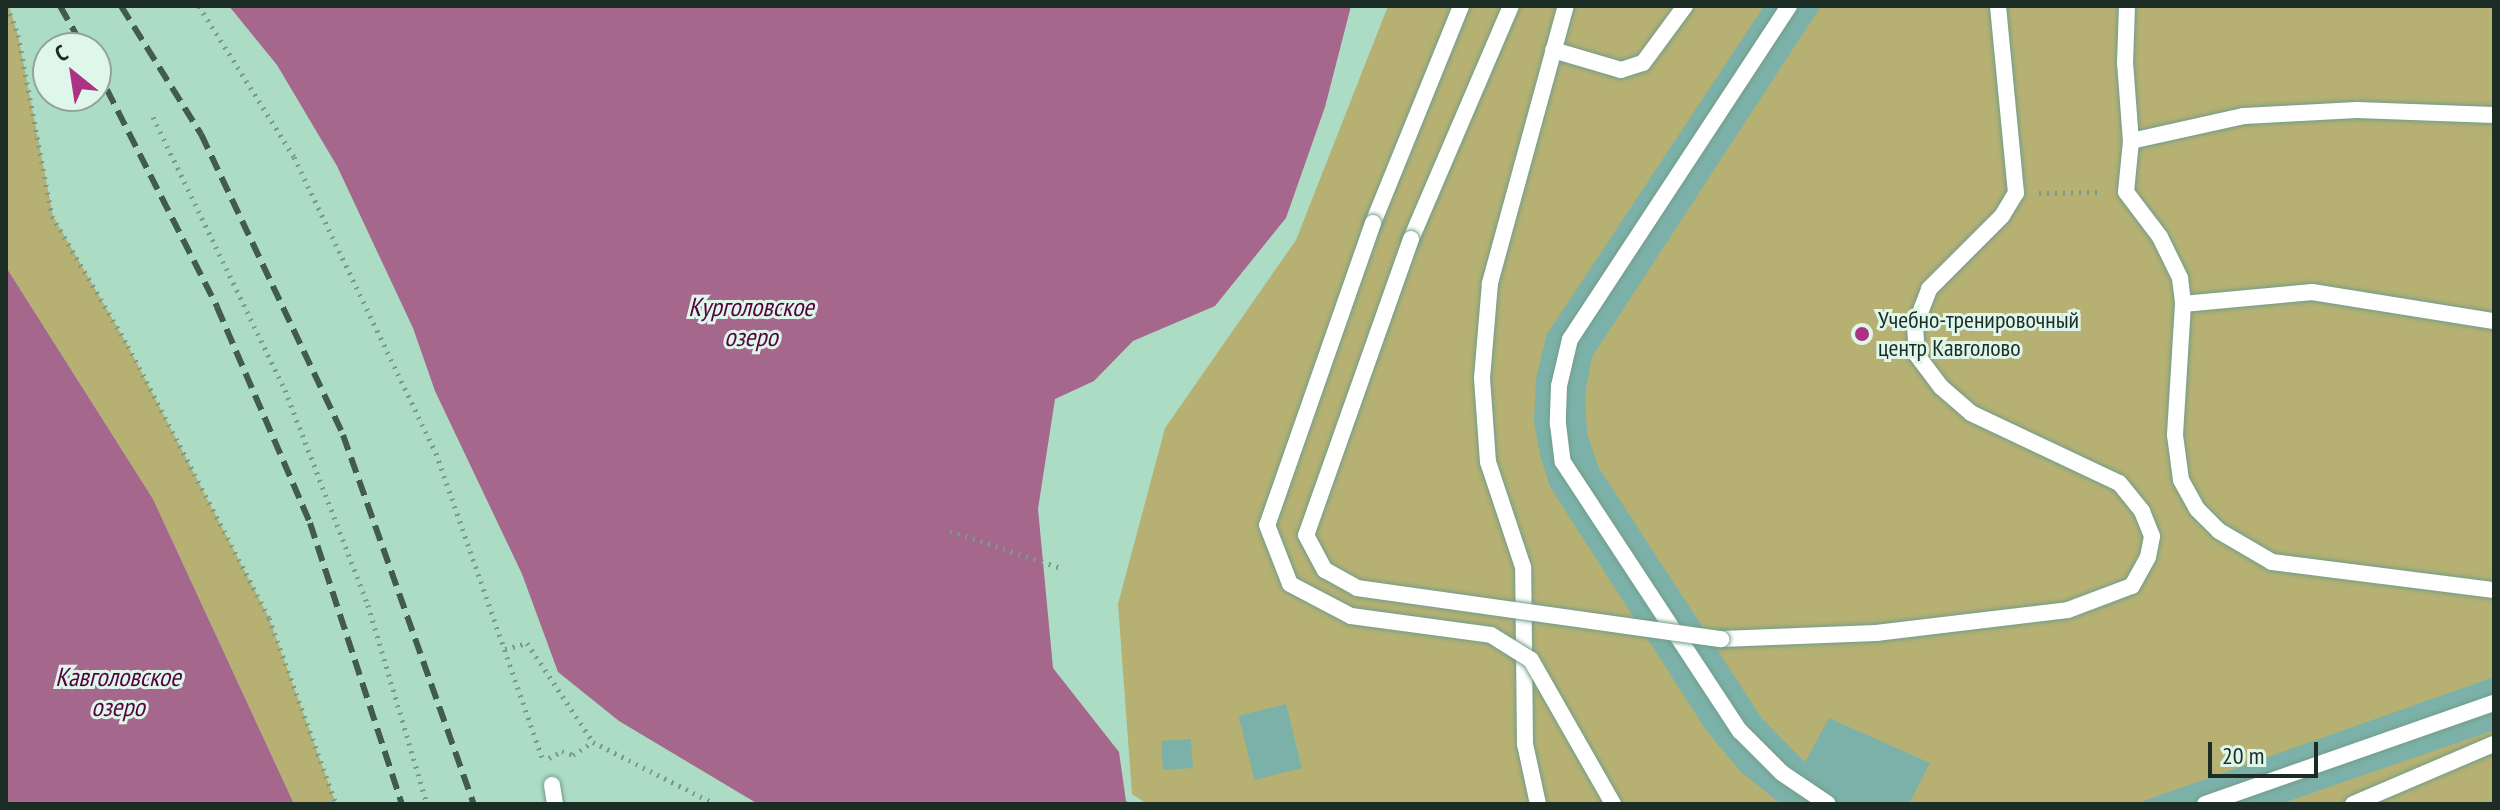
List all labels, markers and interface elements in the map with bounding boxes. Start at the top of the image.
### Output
north arrow [32,32,112,112]
text: С [50,38,72,68]
water label: Курголовское озеро [688,291,814,352]
place label: Учебно-тренировочный центр Кавголово [1878,306,2079,362]
marker: Учебно-тренировочный центр Кавголово [1853,325,1871,343]
water label: Кавголовское озеро [55,661,181,722]
scale bar [2212,726,2322,776]
text: 20 m [2222,740,2264,771]

